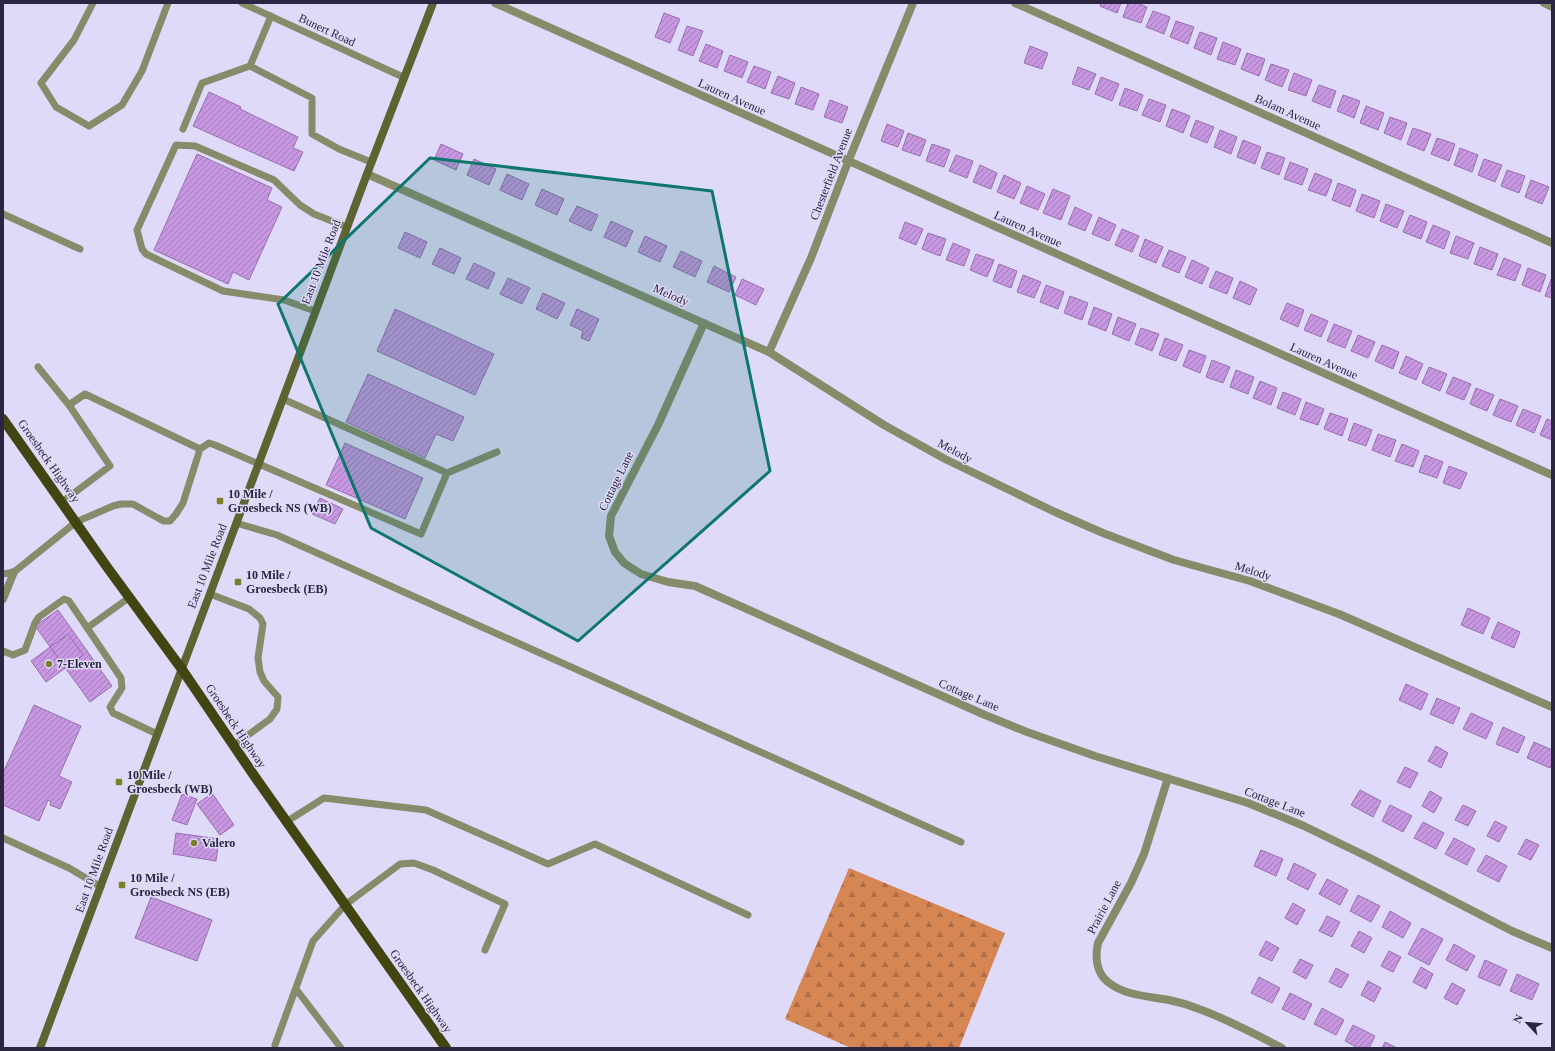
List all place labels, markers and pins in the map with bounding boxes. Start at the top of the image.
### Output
place label: 10 Mile / Groesbeck NS (WB) [228,487,332,515]
marker: 10 Mile / Groesbeck NS (WB) [215,496,225,506]
place label: 10 Mile / Groesbeck (EB) [246,568,327,596]
marker: 10 Mile / Groesbeck (EB) [233,577,243,587]
place label: 7-Eleven [57,657,102,671]
marker: 7-Eleven [44,659,54,669]
place label: 10 Mile / Groesbeck (WB) [127,768,212,796]
marker: 10 Mile / Groesbeck (WB) [114,777,124,787]
place label: Valero [202,836,235,850]
marker: Valero [189,838,199,848]
place label: 10 Mile / Groesbeck NS (EB) [130,871,230,899]
marker: 10 Mile / Groesbeck NS (EB) [117,880,127,890]

